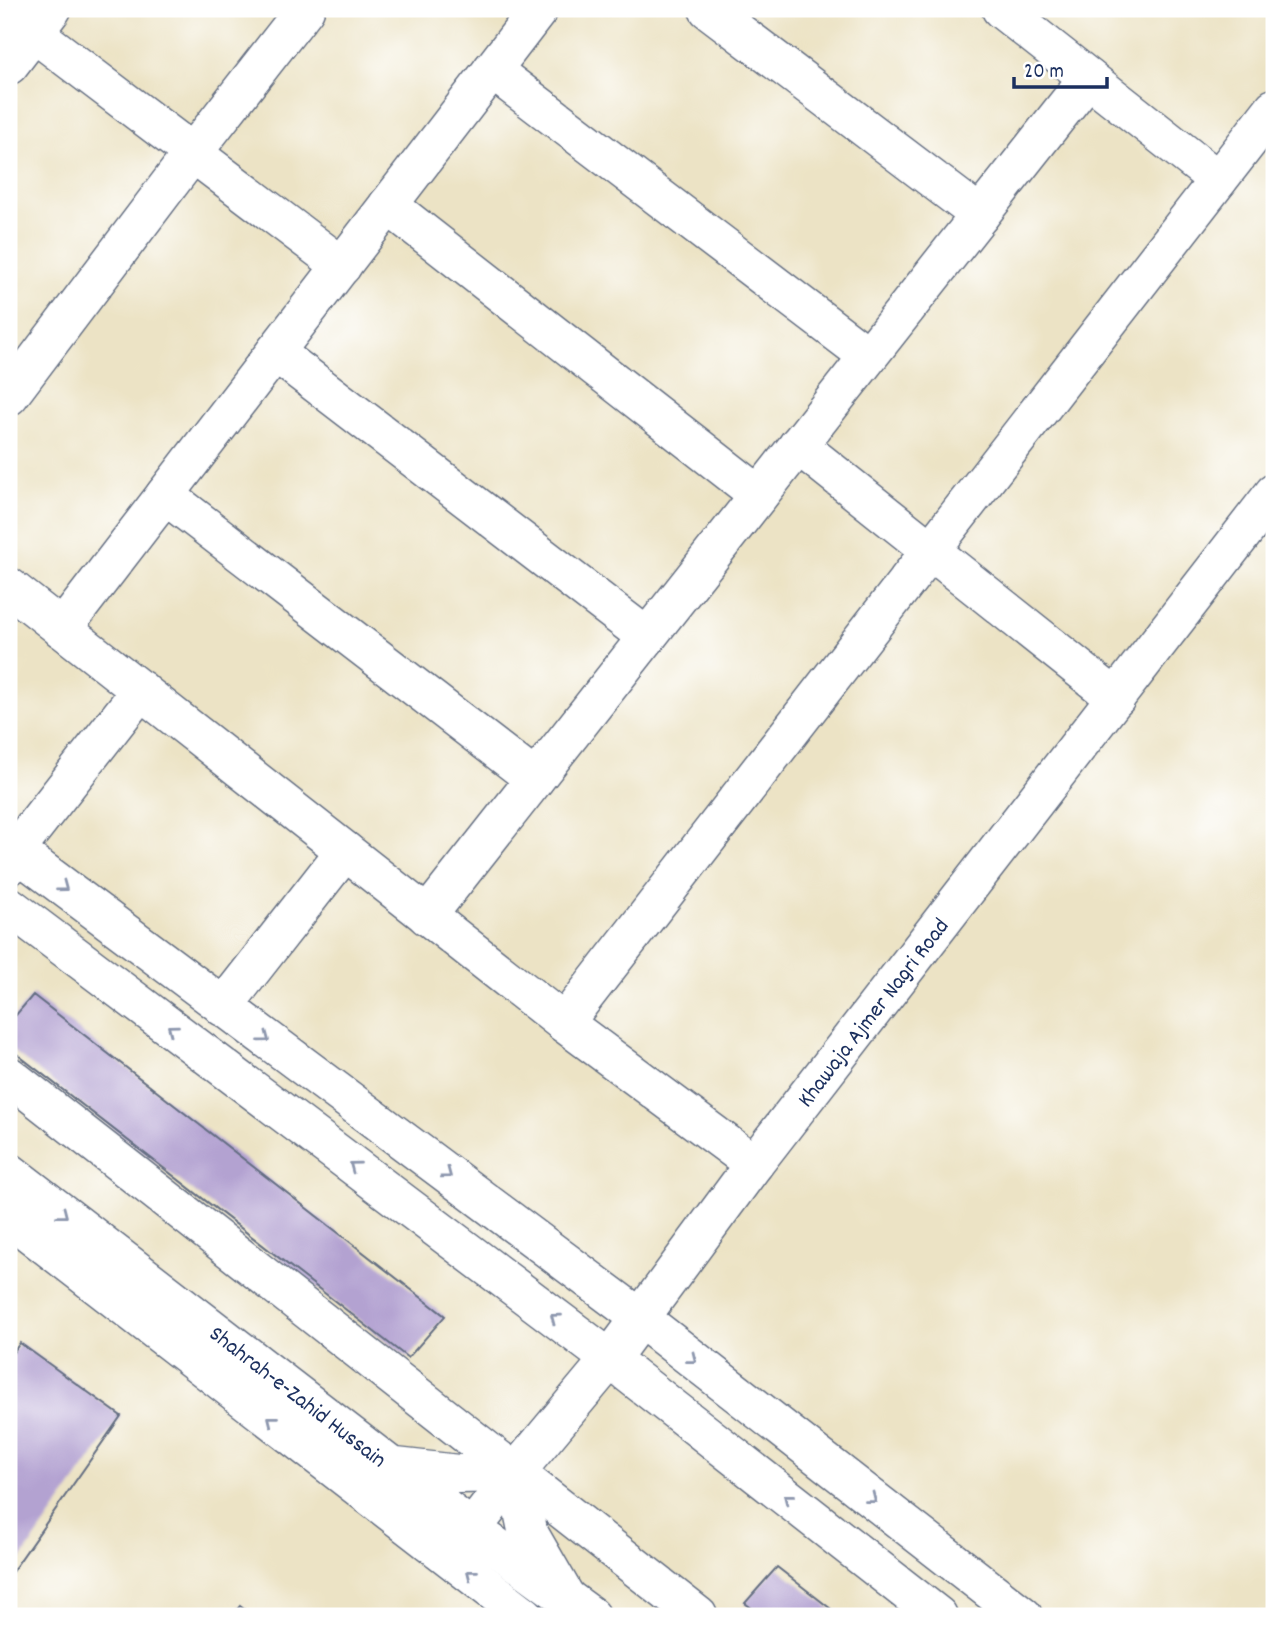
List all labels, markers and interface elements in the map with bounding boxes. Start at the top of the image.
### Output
scale bar [1014,46,1106,90]
text: 20 m [1024,58,1064,88]
one-way arrow [55,879,68,892]
street label: Khawaja Ajmer Nagri Road [791,912,959,1115]
one-way arrow [167,1025,180,1037]
one-way arrow [257,1030,270,1042]
one-way arrow [349,1162,362,1174]
one-way arrow [439,1166,452,1179]
one-way arrow [55,1205,67,1218]
one-way arrow [550,1313,563,1326]
street label: Shahrah-e-Zahid Hussain [201,1319,392,1477]
one-way arrow [685,1351,697,1364]
one-way arrow [267,1415,280,1428]
one-way arrow [864,1491,877,1504]
one-way arrow [783,1494,796,1507]
one-way arrow [466,1570,479,1583]

